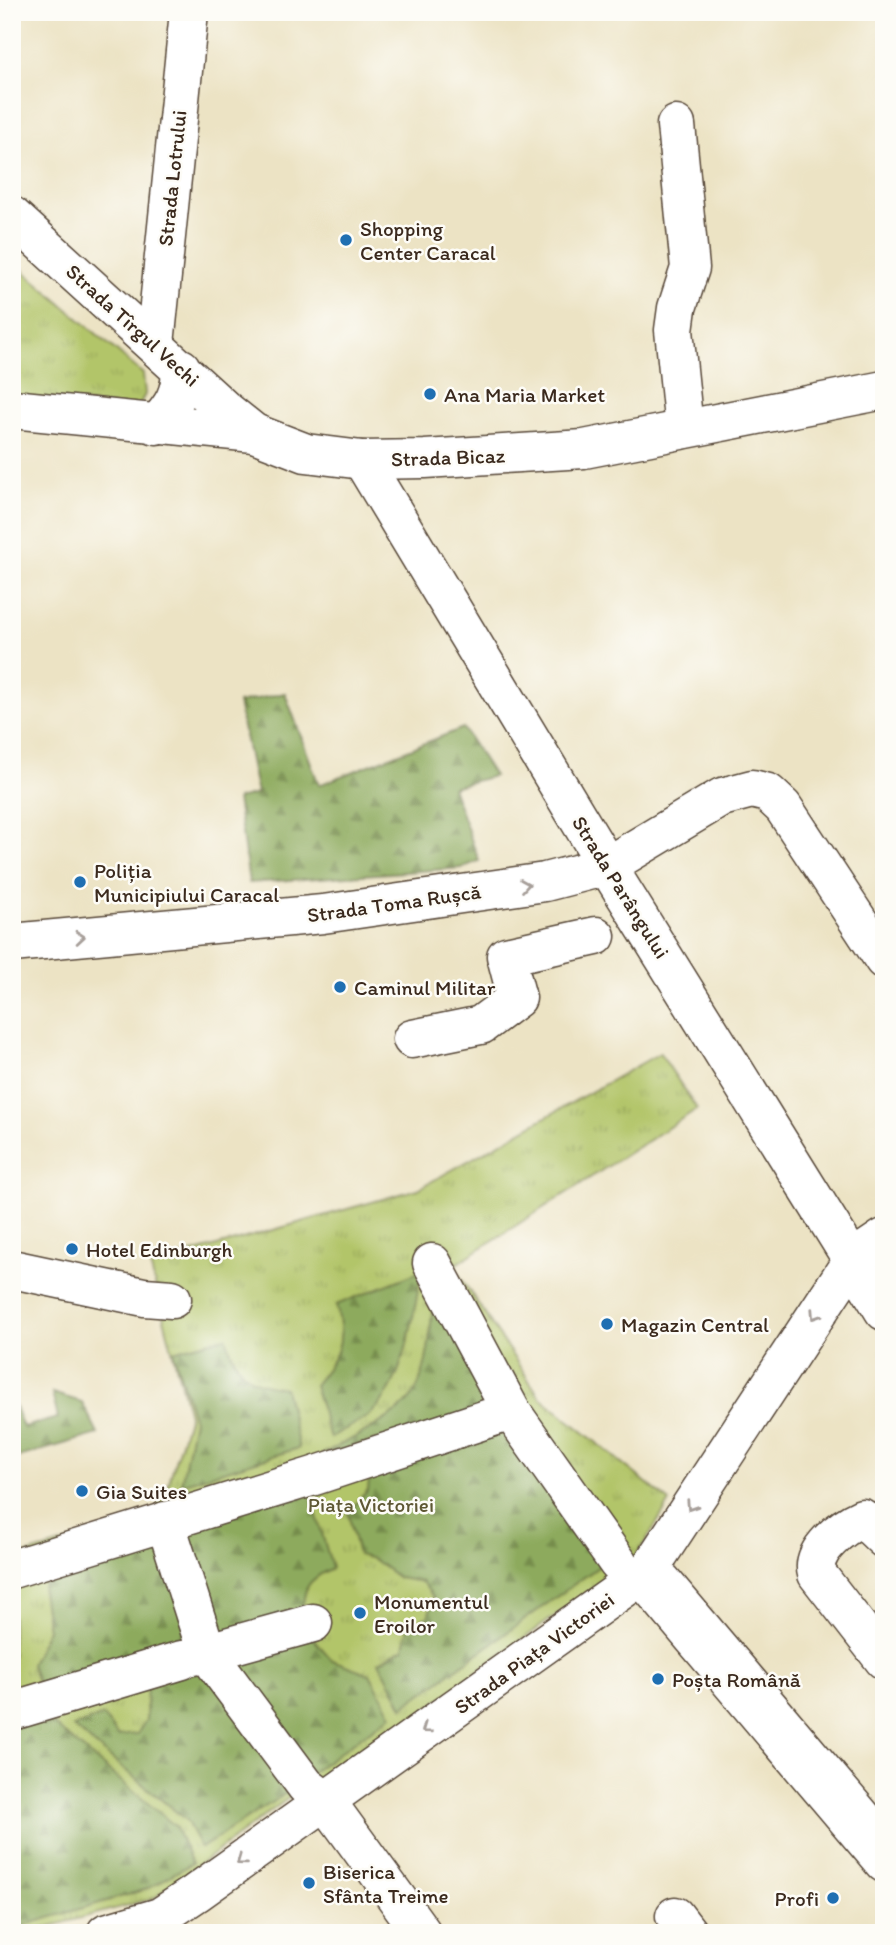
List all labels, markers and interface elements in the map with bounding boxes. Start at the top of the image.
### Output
street label: Strada Lotrului [152,109,192,247]
place label: Shopping Center Caracal [360,216,496,265]
marker: Shopping Center Caracal [338,232,354,248]
street label: Strada Tîrgul Vechi [61,258,205,392]
place label: Ana Maria Market [444,382,605,407]
marker: Ana Maria Market [422,386,438,402]
street label: Strada Bicaz [390,442,506,471]
street label: Strada Parângului [567,811,675,963]
place label: Poliția Municipiului Caracal [94,858,279,907]
marker: Poliția Municipiului Caracal [72,874,88,890]
street label: Strada Toma Rușcă [306,878,483,928]
one-way arrow [519,878,531,893]
one-way arrow [75,930,86,945]
place label: Caminul Militar [354,975,496,1000]
marker: Caminul Militar [332,979,348,995]
place label: Hotel Edinburgh [86,1237,233,1262]
marker: Hotel Edinburgh [64,1241,80,1257]
one-way arrow [810,1308,823,1321]
place label: Magazin Central [621,1312,769,1337]
marker: Magazin Central [599,1316,615,1332]
place label: Gia Suites [96,1479,187,1504]
marker: Gia Suites [74,1483,90,1499]
park label: Piața Victoriei [308,1492,434,1517]
one-way arrow [686,1499,699,1512]
street label: Strada Piața Victoriei [449,1587,619,1719]
place label: Monumentul Eroilor [374,1589,489,1638]
marker: Monumentul Eroilor [352,1605,368,1621]
place label: Poșta Română [672,1667,801,1692]
marker: Poșta Română [650,1671,666,1687]
one-way arrow [421,1721,434,1733]
one-way arrow [236,1853,249,1865]
place label: Biserica Sfânta Treime [323,1859,449,1908]
marker: Biserica Sfânta Treime [301,1875,317,1891]
place label: Profi [775,1886,819,1911]
marker: Profi [825,1890,841,1906]

